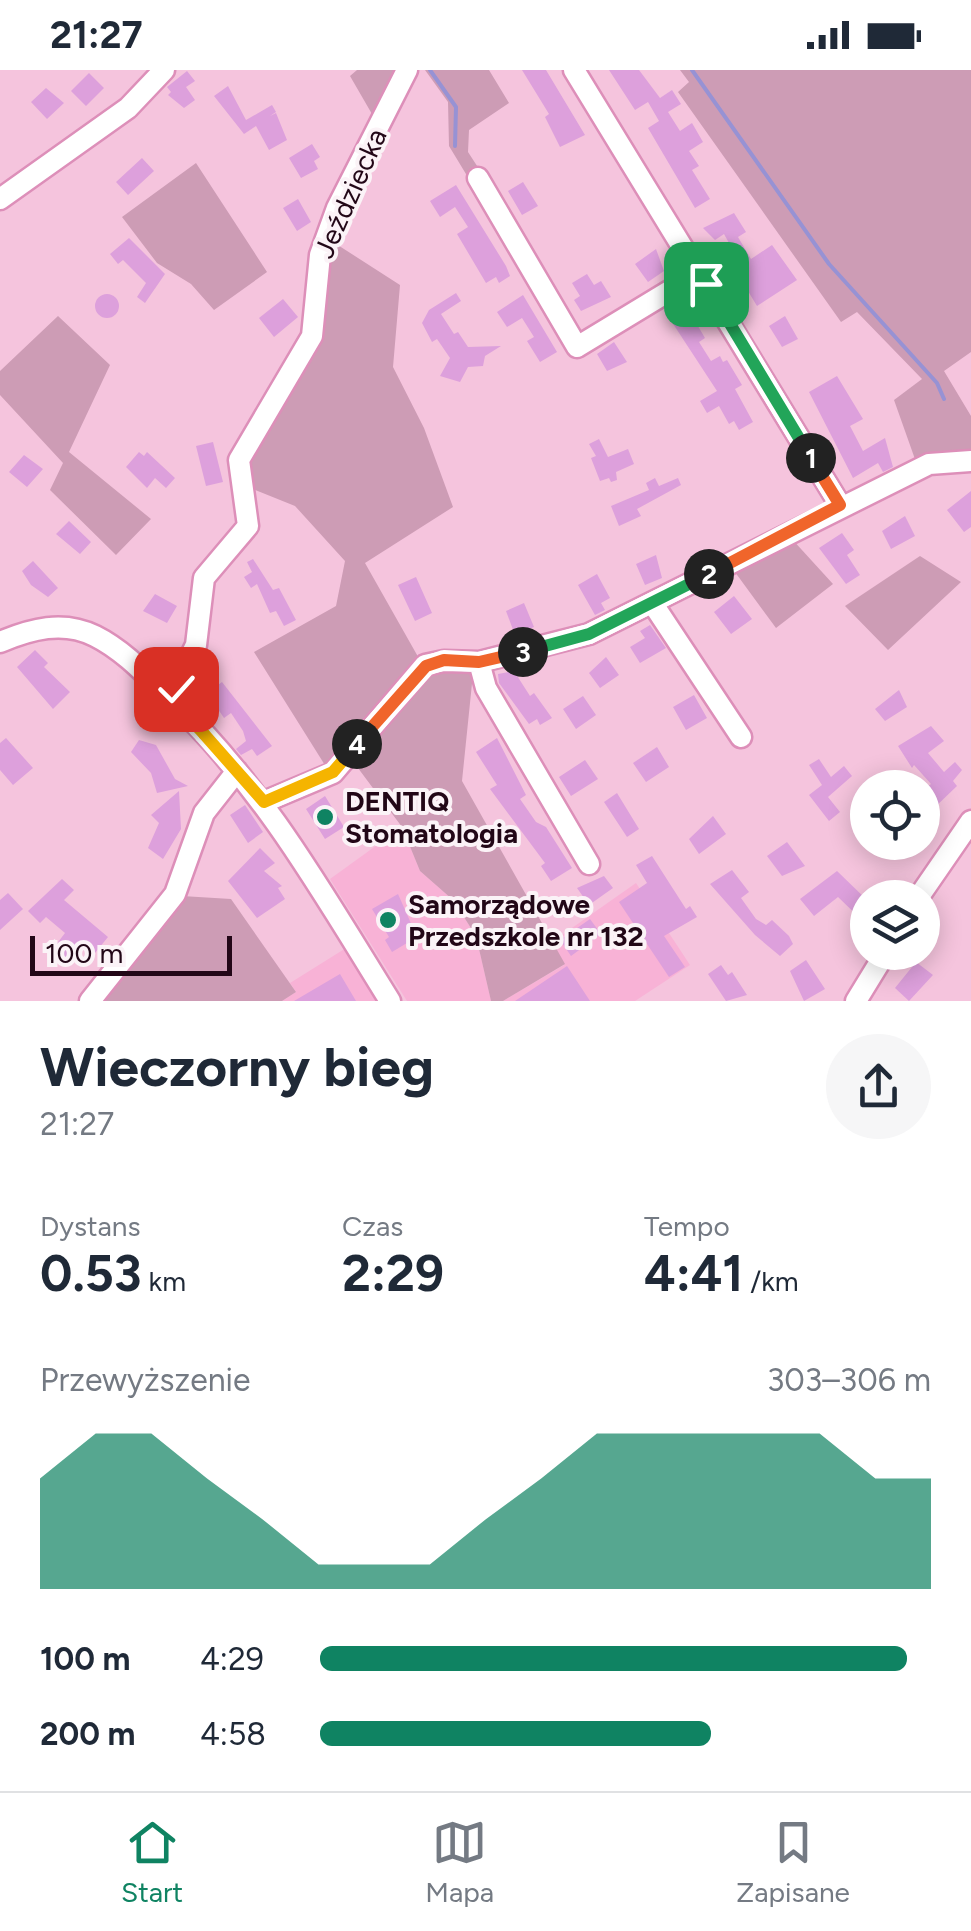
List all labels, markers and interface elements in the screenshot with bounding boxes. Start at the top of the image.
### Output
text: 21:27 [50,12,143,58]
street label: Jeździecka [306,123,394,263]
pin [664,242,749,327]
icon: arrive [679,257,734,312]
pin: 1 [786,433,836,483]
text: 1 [805,441,817,475]
pin: 2 [684,549,734,599]
text: 2 [701,557,717,591]
pin: 3 [498,627,548,677]
text: 3 [515,635,531,669]
pin [134,647,219,732]
icon: check [149,662,204,717]
pin: 4 [332,719,382,769]
text: 4 [348,727,366,761]
map controls [850,770,940,970]
button: locate [850,770,940,860]
place label: DENTIQ Stomatologia [345,784,518,850]
marker: DENTIQ Stomatologia [314,806,336,828]
button: layers [850,880,940,970]
place label: Samorządowe Przedszkole nr 132 [408,887,644,953]
marker: Samorządowe Przedszkole nr 132 [377,909,399,931]
scale bar [30,931,232,976]
text: 100 m [45,936,123,970]
text: Wieczorny bieg [40,1034,434,1100]
button: share [826,1034,931,1139]
text: 21:27 [40,1105,114,1143]
text: Dystans [40,1209,141,1243]
text: Czas [342,1209,403,1243]
text: Tempo [644,1209,730,1243]
text: 0.53 [40,1243,142,1304]
text: 2:29 [342,1243,444,1304]
text: 4:41 [644,1243,743,1304]
text: km [142,1264,186,1298]
text: /km [743,1264,799,1298]
text: Przewyższenie [40,1361,250,1399]
text: 303–306 m [767,1361,931,1399]
text: 100 m [40,1640,131,1678]
text: 4:29 [200,1640,264,1678]
text: 200 m [40,1715,136,1753]
text: 4:58 [200,1715,266,1753]
tab: Start [121,1815,183,1909]
tab: Mapa [425,1815,494,1909]
tab: Zapisane [736,1815,850,1909]

